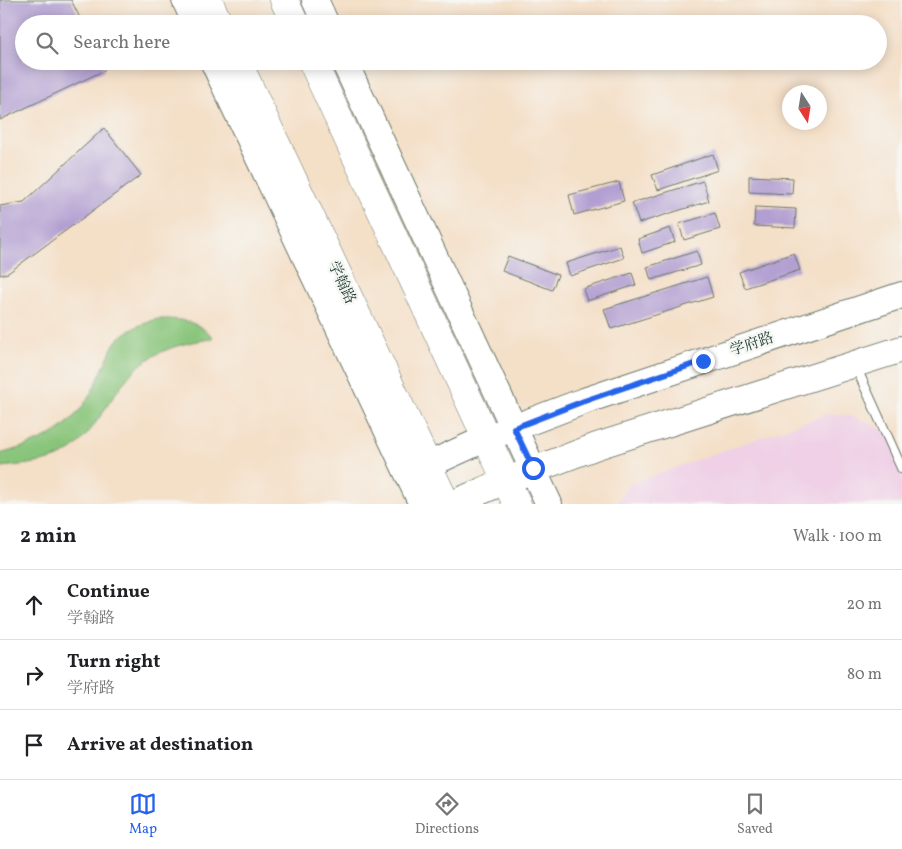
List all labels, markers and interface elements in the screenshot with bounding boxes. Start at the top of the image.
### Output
search box [15,15,887,70]
icon: search [33,29,61,57]
text: Search here [73,30,170,56]
north arrow [782,85,827,130]
street label: 学翰路 [322,258,360,308]
street label: 学府路 [727,328,777,362]
route end [692,350,715,373]
route start [522,457,545,480]
text: 2 min [20,522,77,551]
text: Walk · 100 m [793,526,882,548]
text: Continue [67,579,150,605]
icon: ahead [20,591,48,619]
text: 20 m [847,594,882,616]
text: 学翰路 [67,608,115,630]
text: Turn right [67,649,160,675]
icon: right [20,661,48,689]
text: 80 m [847,664,882,686]
text: 学府路 [67,678,115,700]
icon: arrive [20,731,48,759]
text: Arrive at destination [67,732,253,758]
tab: Map [129,790,157,839]
tab: Directions [415,790,479,839]
tab: Saved [737,790,773,839]

